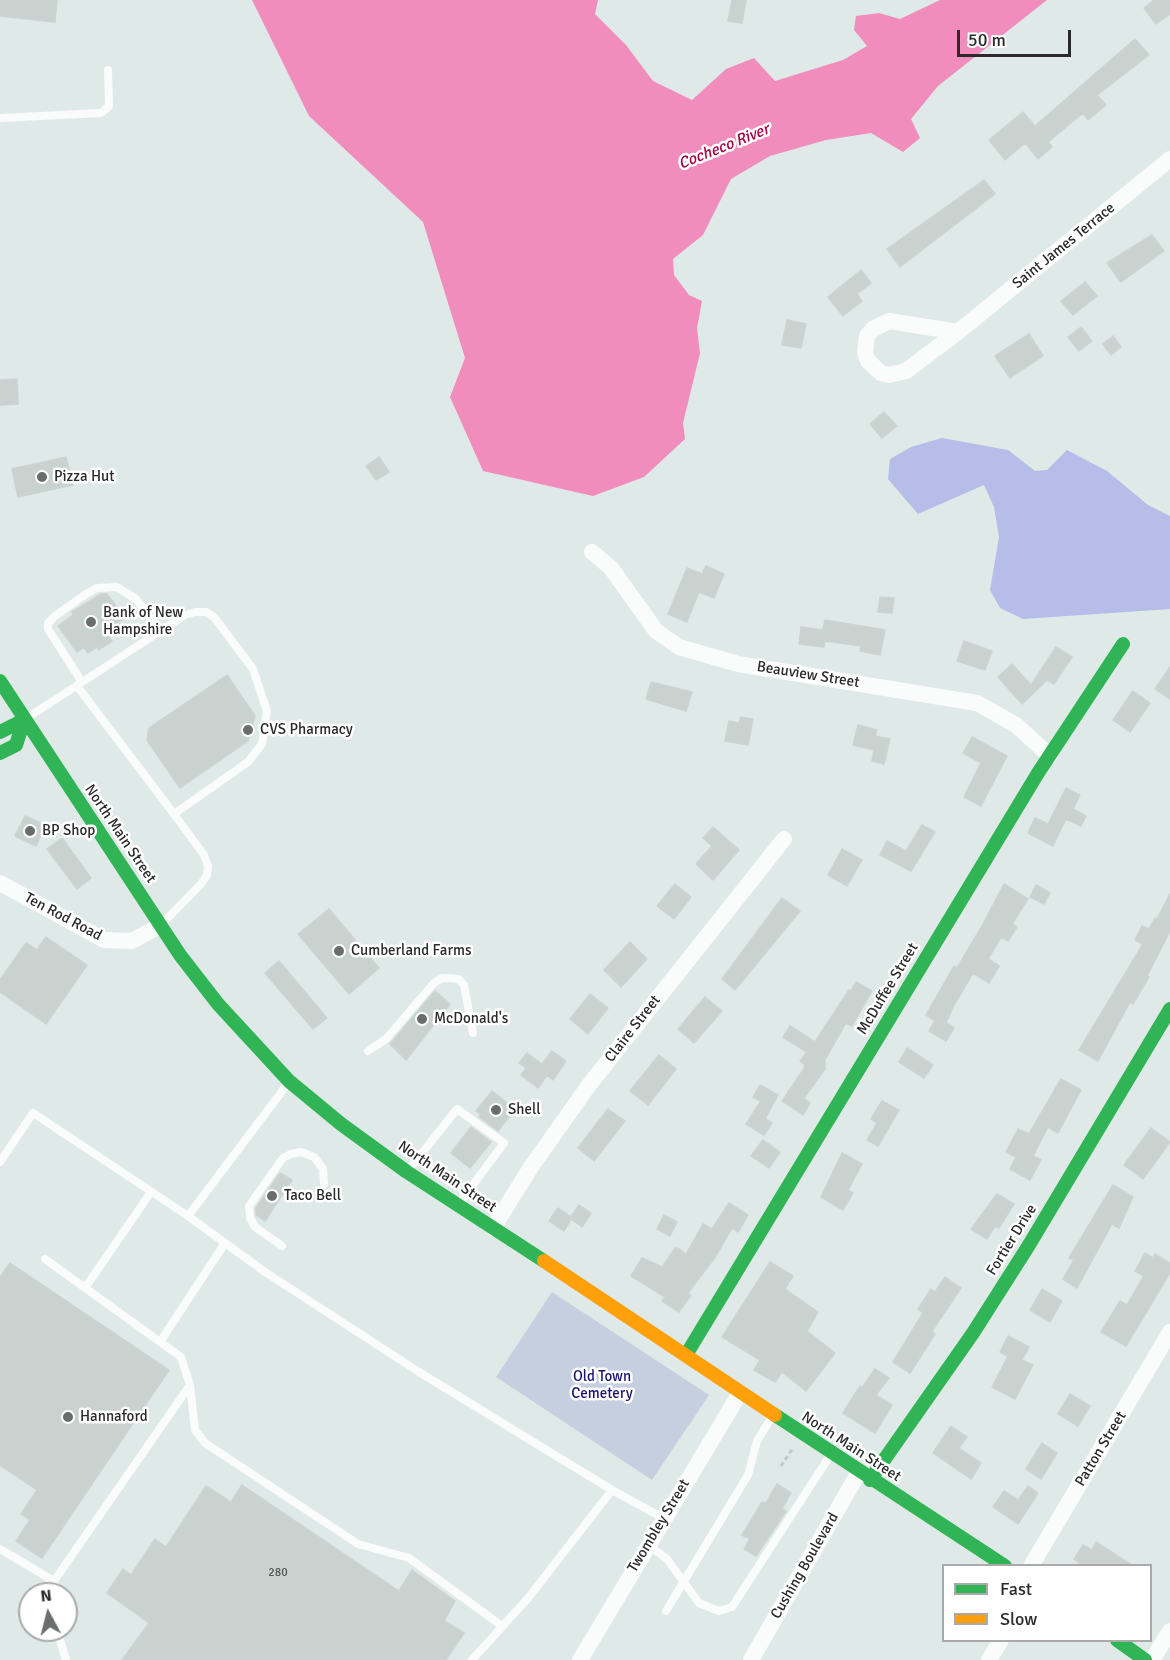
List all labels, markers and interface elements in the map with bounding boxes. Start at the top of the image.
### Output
scale bar [960,18,1074,56]
text: 50 m [968,29,1006,51]
water label: Cocheco River [676,120,772,174]
street label: Saint James Terrace [1009,199,1119,293]
place label: Pizza Hut [54,468,114,486]
marker: Pizza Hut [35,470,49,484]
place label: Bank of New Hampshire [103,604,183,639]
marker: Bank of New Hampshire [84,615,98,629]
street label: Beauview Street [755,658,861,692]
place label: CVS Pharmacy [260,721,353,739]
marker: CVS Pharmacy [241,723,255,737]
street label: North Main Street [80,781,160,887]
place label: BP Shop [42,822,95,840]
marker: BP Shop [23,824,37,838]
street label: Ten Rod Road [21,889,105,945]
street label: McDuffee Street [854,940,922,1038]
place label: Cumberland Farms [351,942,472,960]
marker: Cumberland Farms [332,944,346,958]
street label: Claire Street [601,992,665,1066]
place label: McDonald's [434,1010,508,1028]
marker: McDonald's [415,1012,429,1026]
place label: Shell [508,1101,541,1119]
marker: Shell [489,1103,503,1117]
street label: North Main Street [394,1137,500,1217]
place label: Taco Bell [284,1187,341,1205]
marker: Taco Bell [265,1189,279,1203]
street label: Fortier Drive [983,1201,1041,1279]
park label: Old Town Cemetery [571,1368,633,1403]
place label: Hannaford [80,1408,148,1426]
street label: North Main Street [798,1408,904,1486]
street label: Patton Street [1072,1408,1130,1490]
marker: Hannaford [61,1410,75,1424]
street label: Twombley Street [624,1476,694,1576]
street label: Cushing Boulevard [767,1510,843,1622]
legend [942,1564,1152,1642]
house number: 280 [268,1566,288,1580]
text: Fast [1000,1578,1032,1600]
north arrow [18,1582,78,1642]
text: N [39,1586,53,1607]
text: Slow [1000,1608,1037,1630]

